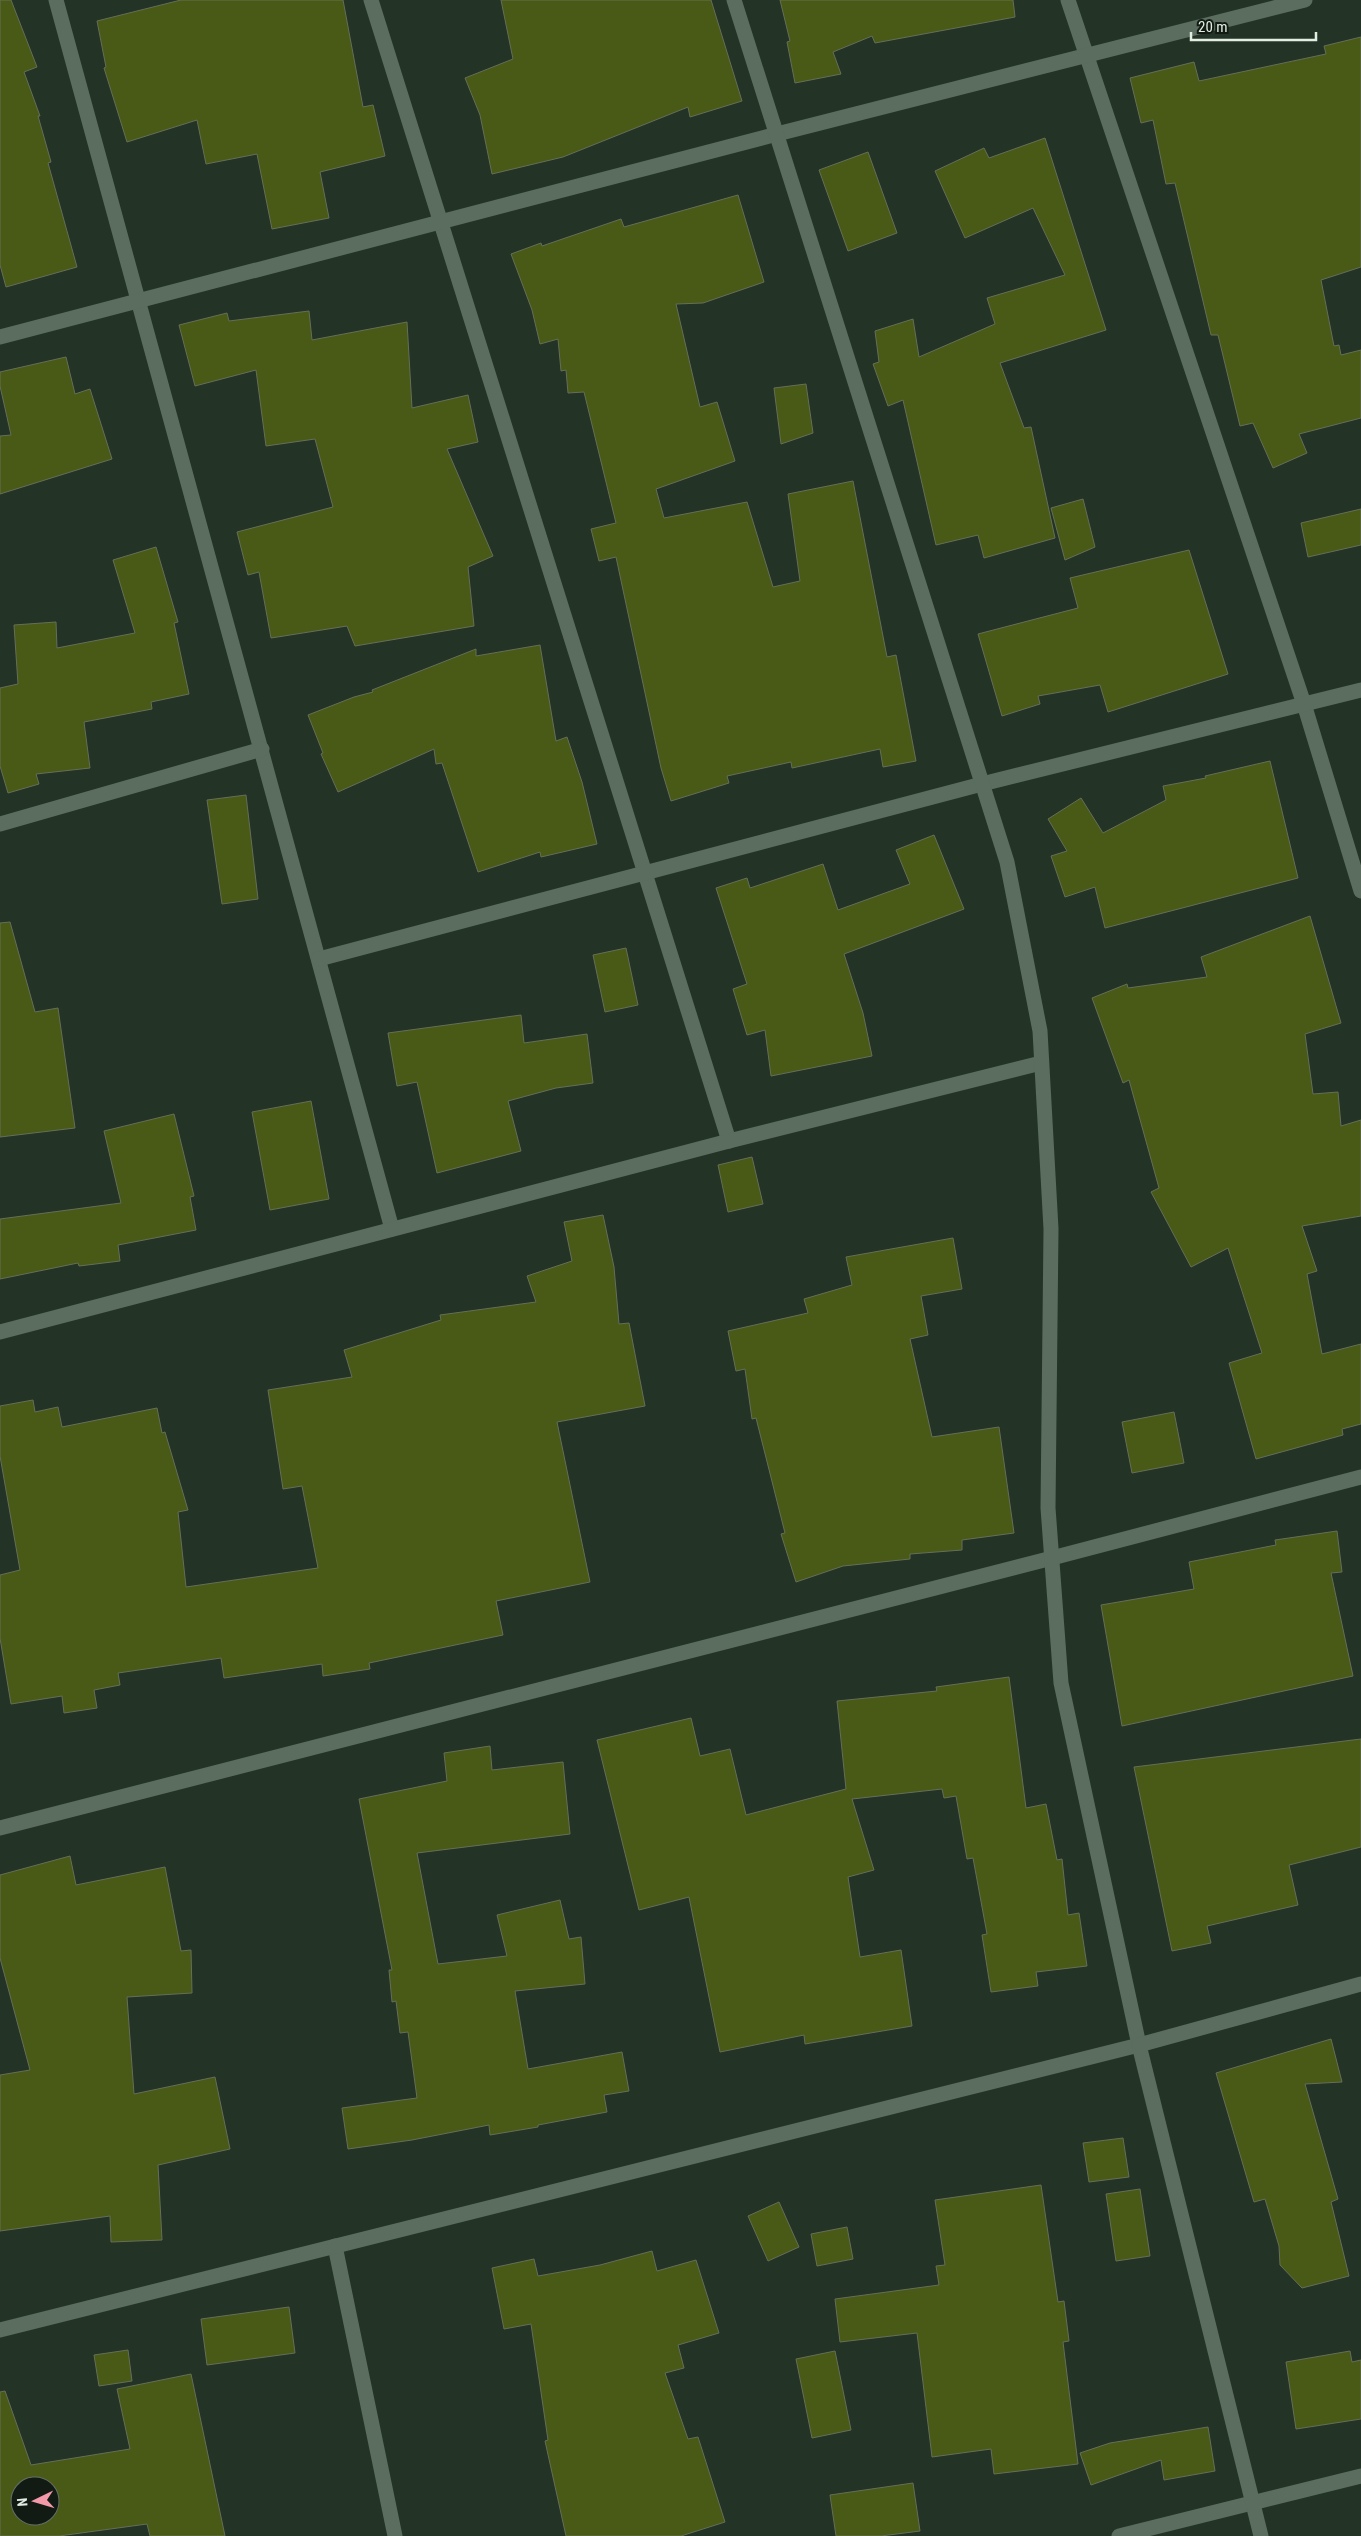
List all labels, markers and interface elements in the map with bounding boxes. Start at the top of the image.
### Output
scale bar [1191,10,1316,42]
text: 20 m [1198,18,1228,36]
north arrow [10,2476,60,2526]
text: N [14,2497,30,2507]

